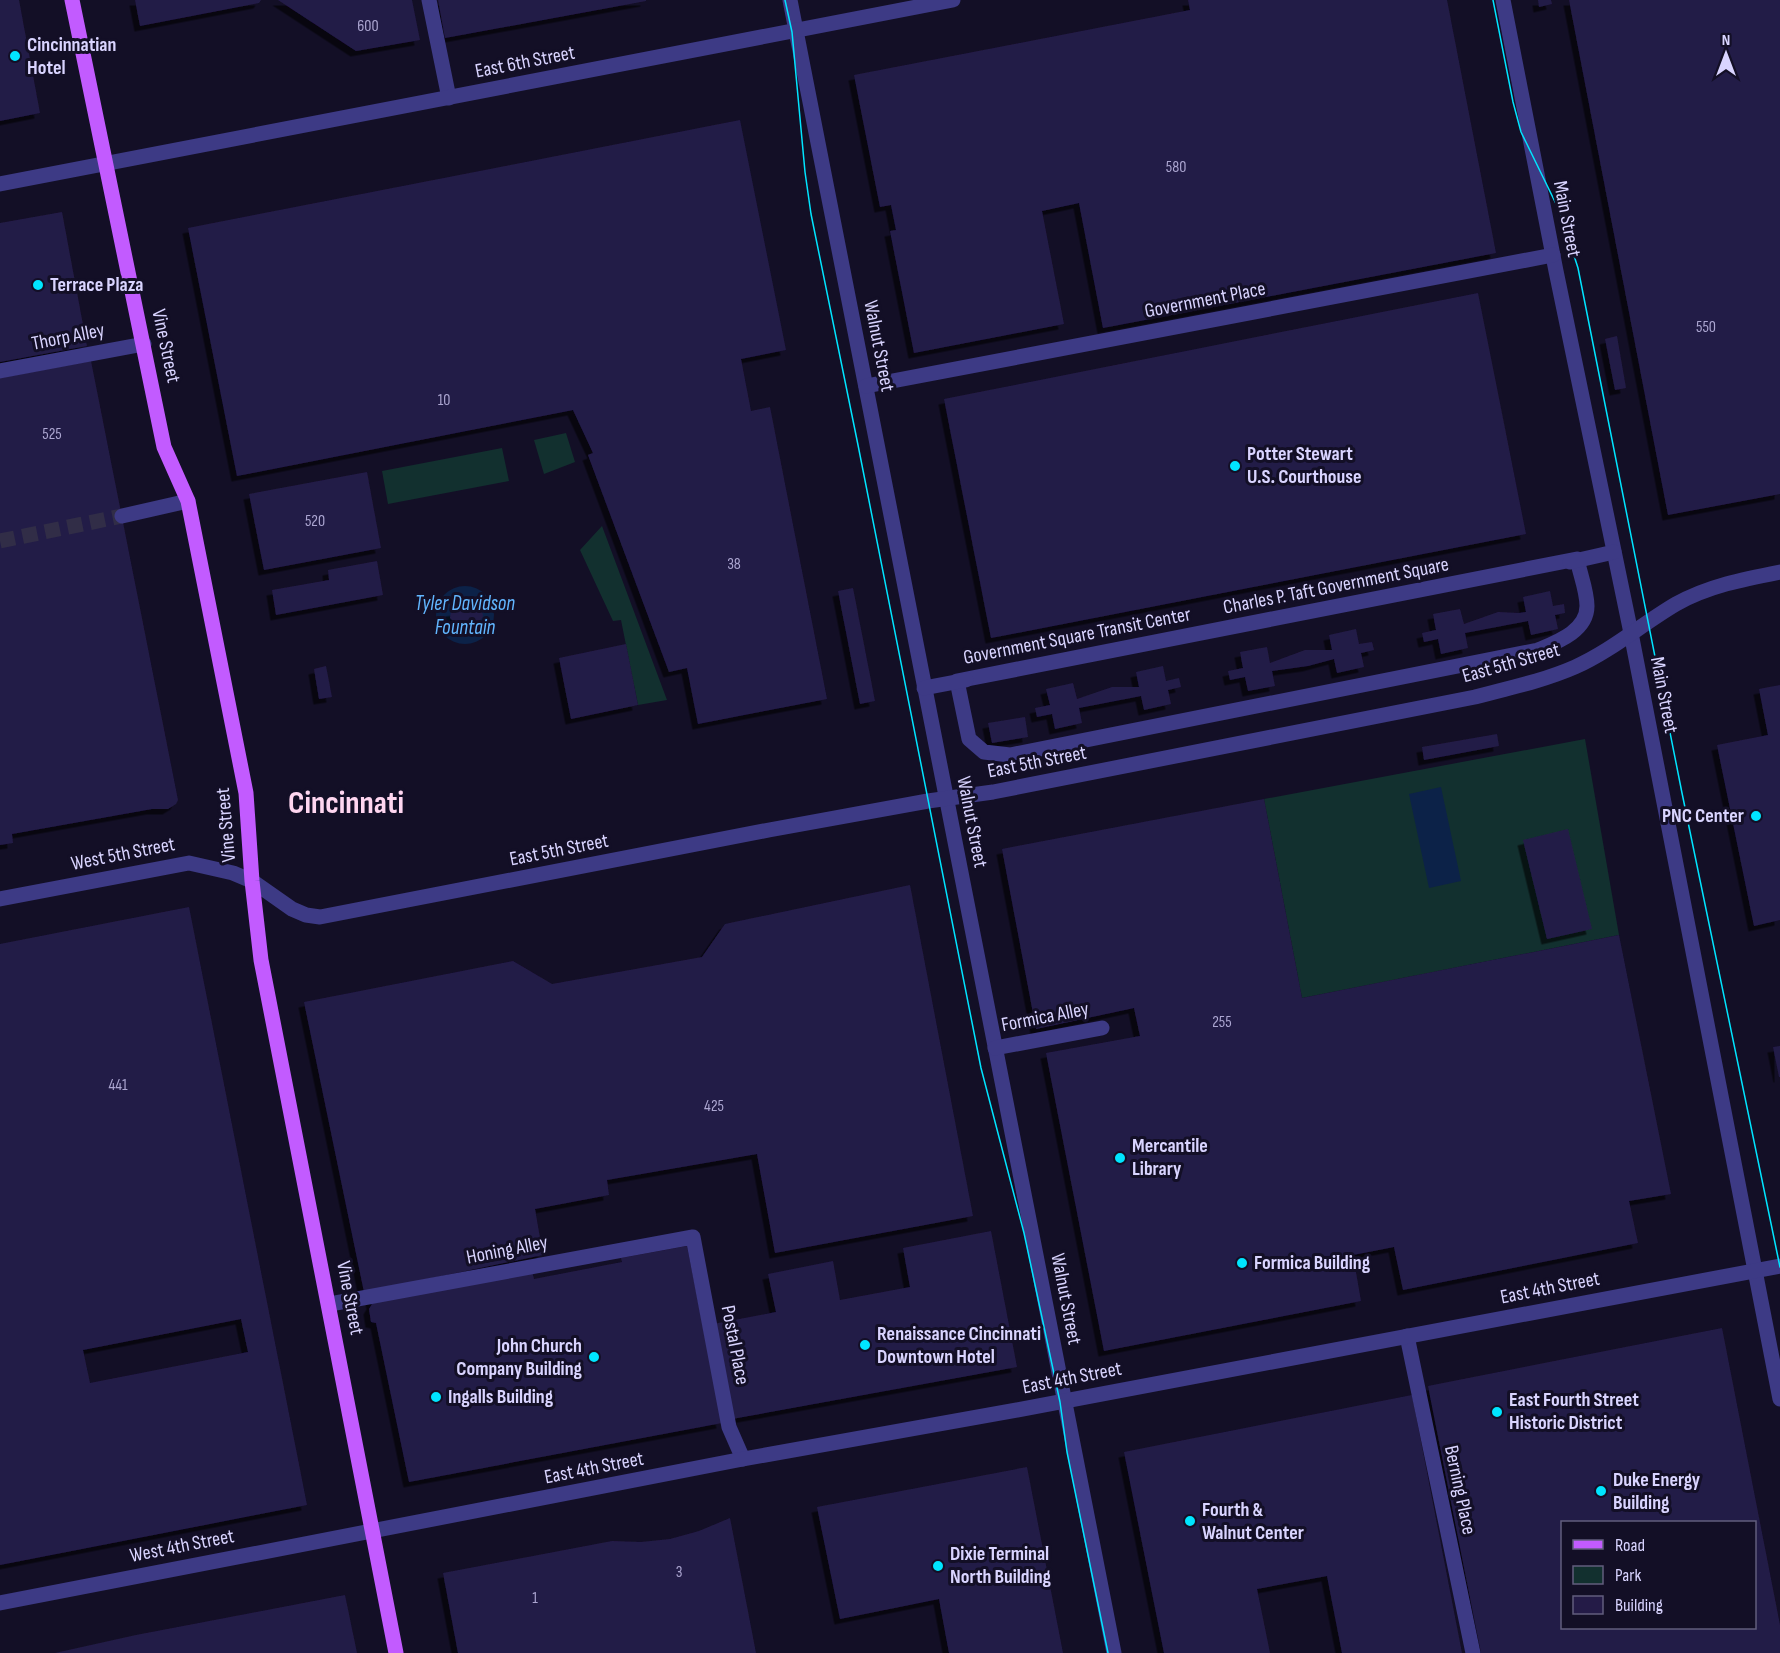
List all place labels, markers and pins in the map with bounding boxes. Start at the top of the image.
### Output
place label: Cincinnatian Hotel [27,33,116,80]
marker: Cincinnatian Hotel [8,49,22,63]
place label: Terrace Plaza [50,273,144,297]
marker: Terrace Plaza [31,278,45,292]
place label: Potter Stewart U.S. Courthouse [1247,442,1361,489]
marker: Potter Stewart U.S. Courthouse [1228,459,1242,473]
place label: PNC Center [1662,804,1744,828]
marker: PNC Center [1749,809,1763,823]
place label: Mercantile Library [1132,1134,1208,1181]
marker: Mercantile Library [1113,1151,1127,1165]
place label: Formica Building [1254,1251,1371,1275]
marker: Formica Building [1235,1256,1249,1270]
place label: Renaissance Cincinnati Downtown Hotel [877,1322,1041,1369]
place label: John Church Company Building [456,1334,583,1381]
marker: Renaissance Cincinnati Downtown Hotel [858,1338,872,1352]
marker: John Church Company Building [587,1350,601,1364]
place label: Ingalls Building [448,1385,554,1409]
place label: East Fourth Street Historic District [1509,1388,1639,1435]
marker: Ingalls Building [429,1390,443,1404]
marker: East Fourth Street Historic District [1490,1405,1504,1419]
place label: Duke Energy Building [1613,1468,1701,1515]
marker: Duke Energy Building [1594,1484,1608,1498]
place label: Fourth & Walnut Center [1202,1498,1304,1545]
marker: Fourth & Walnut Center [1183,1514,1197,1528]
place label: Dixie Terminal North Building [950,1542,1052,1589]
marker: Dixie Terminal North Building [931,1559,945,1573]

